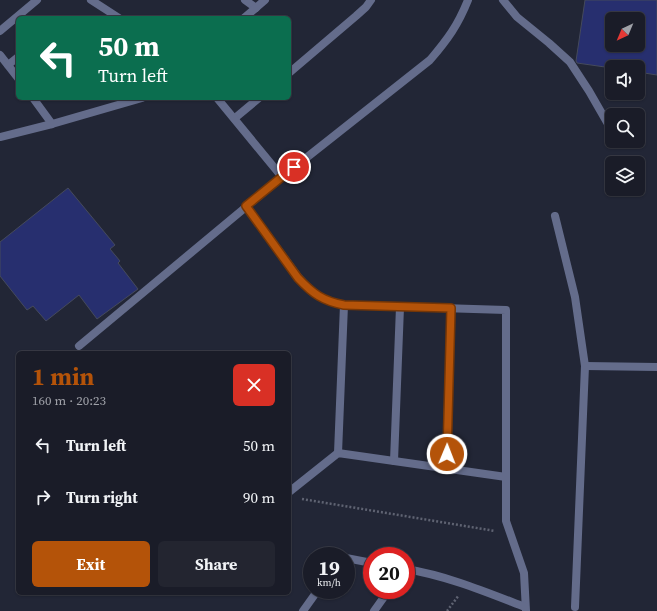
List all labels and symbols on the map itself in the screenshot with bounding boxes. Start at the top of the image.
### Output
north arrow [605,12,645,52]
pin [277,150,311,184]
position arrow [426,433,468,475]
speed limit sign: 20 [363,547,415,599]

